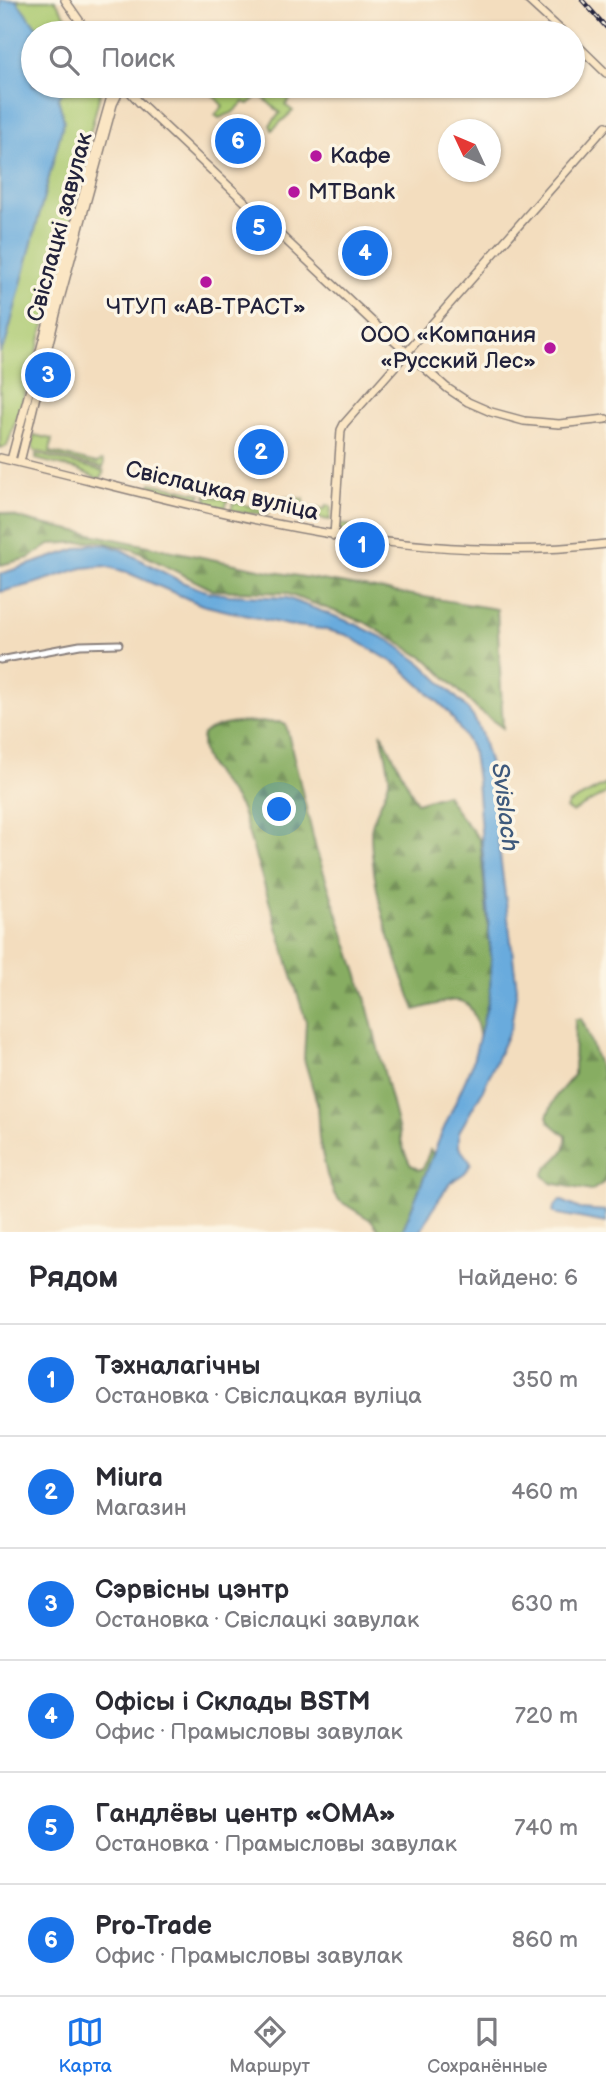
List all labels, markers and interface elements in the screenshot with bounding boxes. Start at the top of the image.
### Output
search box [21,21,585,98]
icon: search [45,41,83,79]
text: Поиск [101,44,175,75]
pin: 6 [215,115,261,167]
north arrow [438,119,501,182]
street label: Свіслацкі завулак [21,128,99,325]
place label: Кафе [330,142,391,170]
marker: Кафе [308,148,324,164]
place label: MTBank [308,178,395,206]
marker: MTBank [286,184,302,200]
pin: 5 [236,202,282,254]
pin: 4 [342,227,388,279]
marker: ЧТУП «АВ-ТРАСТ» [198,274,214,290]
place label: ЧТУП «АВ-ТРАСТ» [106,293,306,321]
place label: ООО «Компания «Русский Лес» [361,321,536,375]
marker: ООО «Компания «Русский Лес» [542,340,558,356]
pin: 3 [25,349,71,401]
pin: 2 [238,426,284,478]
street label: Свіслацкая вуліца [123,455,322,527]
pin: 1 [339,519,385,571]
water label: Svislach [485,761,525,853]
your location [262,792,296,826]
text: Рядом [28,1260,118,1296]
text: Найдено: 6 [457,1264,578,1292]
text: Тэхналагічны [95,1351,260,1382]
text: 1 [46,1366,56,1394]
text: 350 m [512,1366,578,1394]
text: Остановка · Свіслацкая вуліца [95,1382,422,1410]
text: Miura [95,1463,163,1494]
text: 2 [44,1478,58,1506]
text: 460 m [511,1478,578,1506]
text: Магазин [95,1494,187,1522]
text: Сэрвісны цэнтр [95,1575,289,1606]
text: 3 [44,1590,58,1618]
text: 630 m [511,1590,578,1618]
text: Остановка · Свіслацкі завулак [95,1606,419,1634]
text: Офісы і Склады BSTM [95,1687,370,1718]
text: 4 [44,1702,58,1730]
text: 720 m [514,1702,578,1730]
text: Офис · Прамысловы завулак [95,1718,403,1746]
text: Гандлёвы центр «ОМА» [95,1799,396,1830]
text: 5 [44,1814,58,1842]
text: 740 m [514,1814,578,1842]
text: Остановка · Прамысловы завулак [95,1830,457,1858]
text: Pro-Trade [95,1911,212,1942]
text: 6 [44,1926,58,1954]
text: 860 m [512,1926,578,1954]
text: Офис · Прамысловы завулак [95,1942,403,1970]
tab: Карта [59,2013,112,2078]
tab: Маршрут [229,2013,310,2078]
tab: Сохранённые [427,2013,547,2078]

